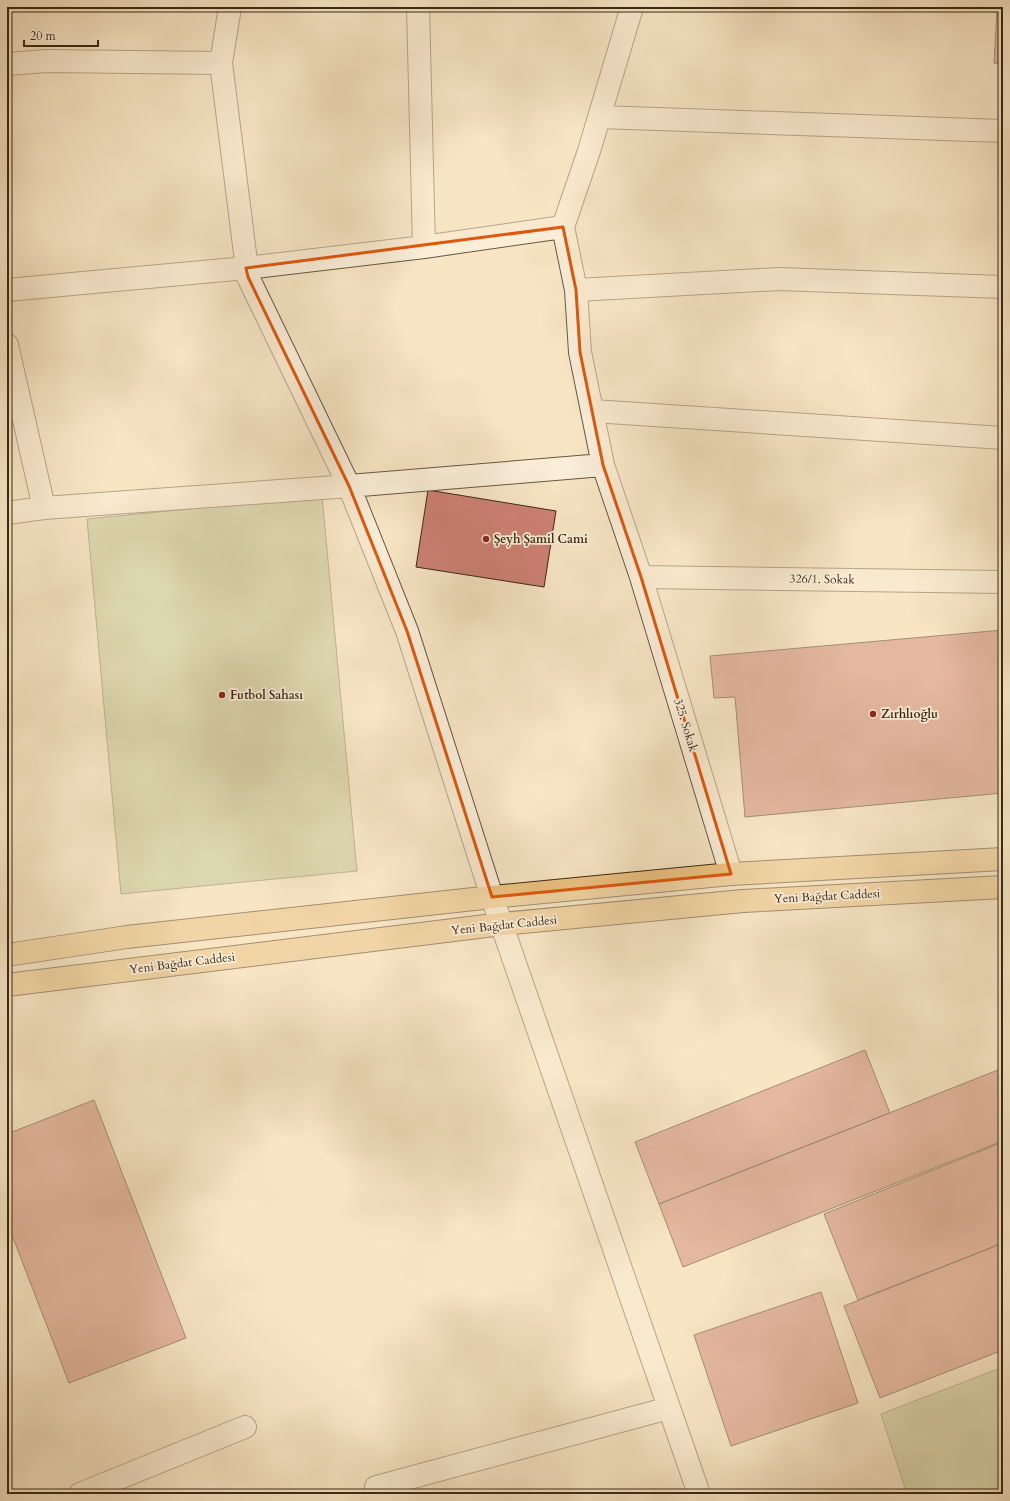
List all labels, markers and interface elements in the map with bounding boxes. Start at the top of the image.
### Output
scale bar [24,22,98,48]
text: 20 m [30,28,57,44]
place label: Şeyh Şamil Cami [494,531,588,547]
marker: Şeyh Şamil Cami [481,534,491,544]
street label: 326/1. Sokak [789,570,855,588]
place label: Futbol Sahası [230,687,303,703]
marker: Futbol Sahası [217,690,227,700]
street label: 325. Sokak [670,696,702,754]
place label: Zırhlıoğlu [881,706,938,722]
marker: Zırhlıoğlu [868,709,878,719]
street label: Yeni Bağdat Caddesi [773,885,881,907]
street label: Yeni Bağdat Caddesi [450,911,558,939]
street label: Yeni Bağdat Caddesi [128,948,236,977]

